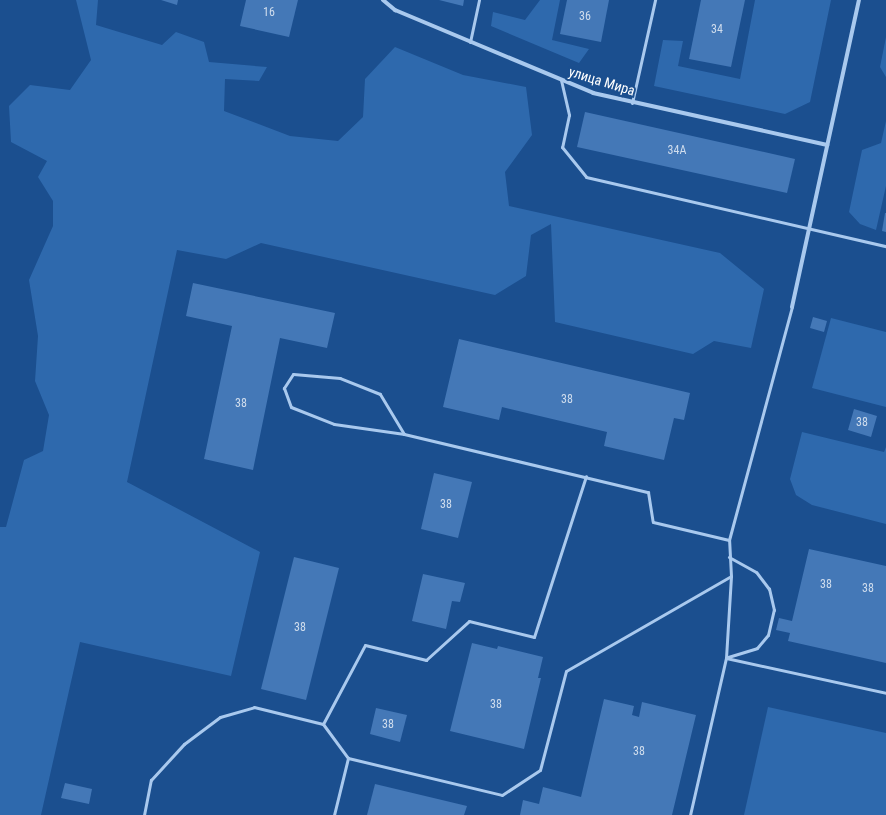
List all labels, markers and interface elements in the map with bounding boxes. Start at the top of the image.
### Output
house number: 16 [263,6,275,20]
house number: 36 [579,10,591,24]
house number: 34 [711,23,723,37]
street label: улица Мира [567,63,637,99]
house number: 34А [668,144,686,158]
house number: 38 [561,393,573,407]
house number: 38 [235,397,247,411]
house number: 38 [856,416,868,430]
house number: 38 [440,498,452,512]
house number: 38 [820,578,832,592]
house number: 38 [862,582,874,596]
house number: 38 [294,621,306,635]
house number: 38 [490,698,502,712]
house number: 38 [382,718,394,732]
house number: 38 [633,745,645,759]

